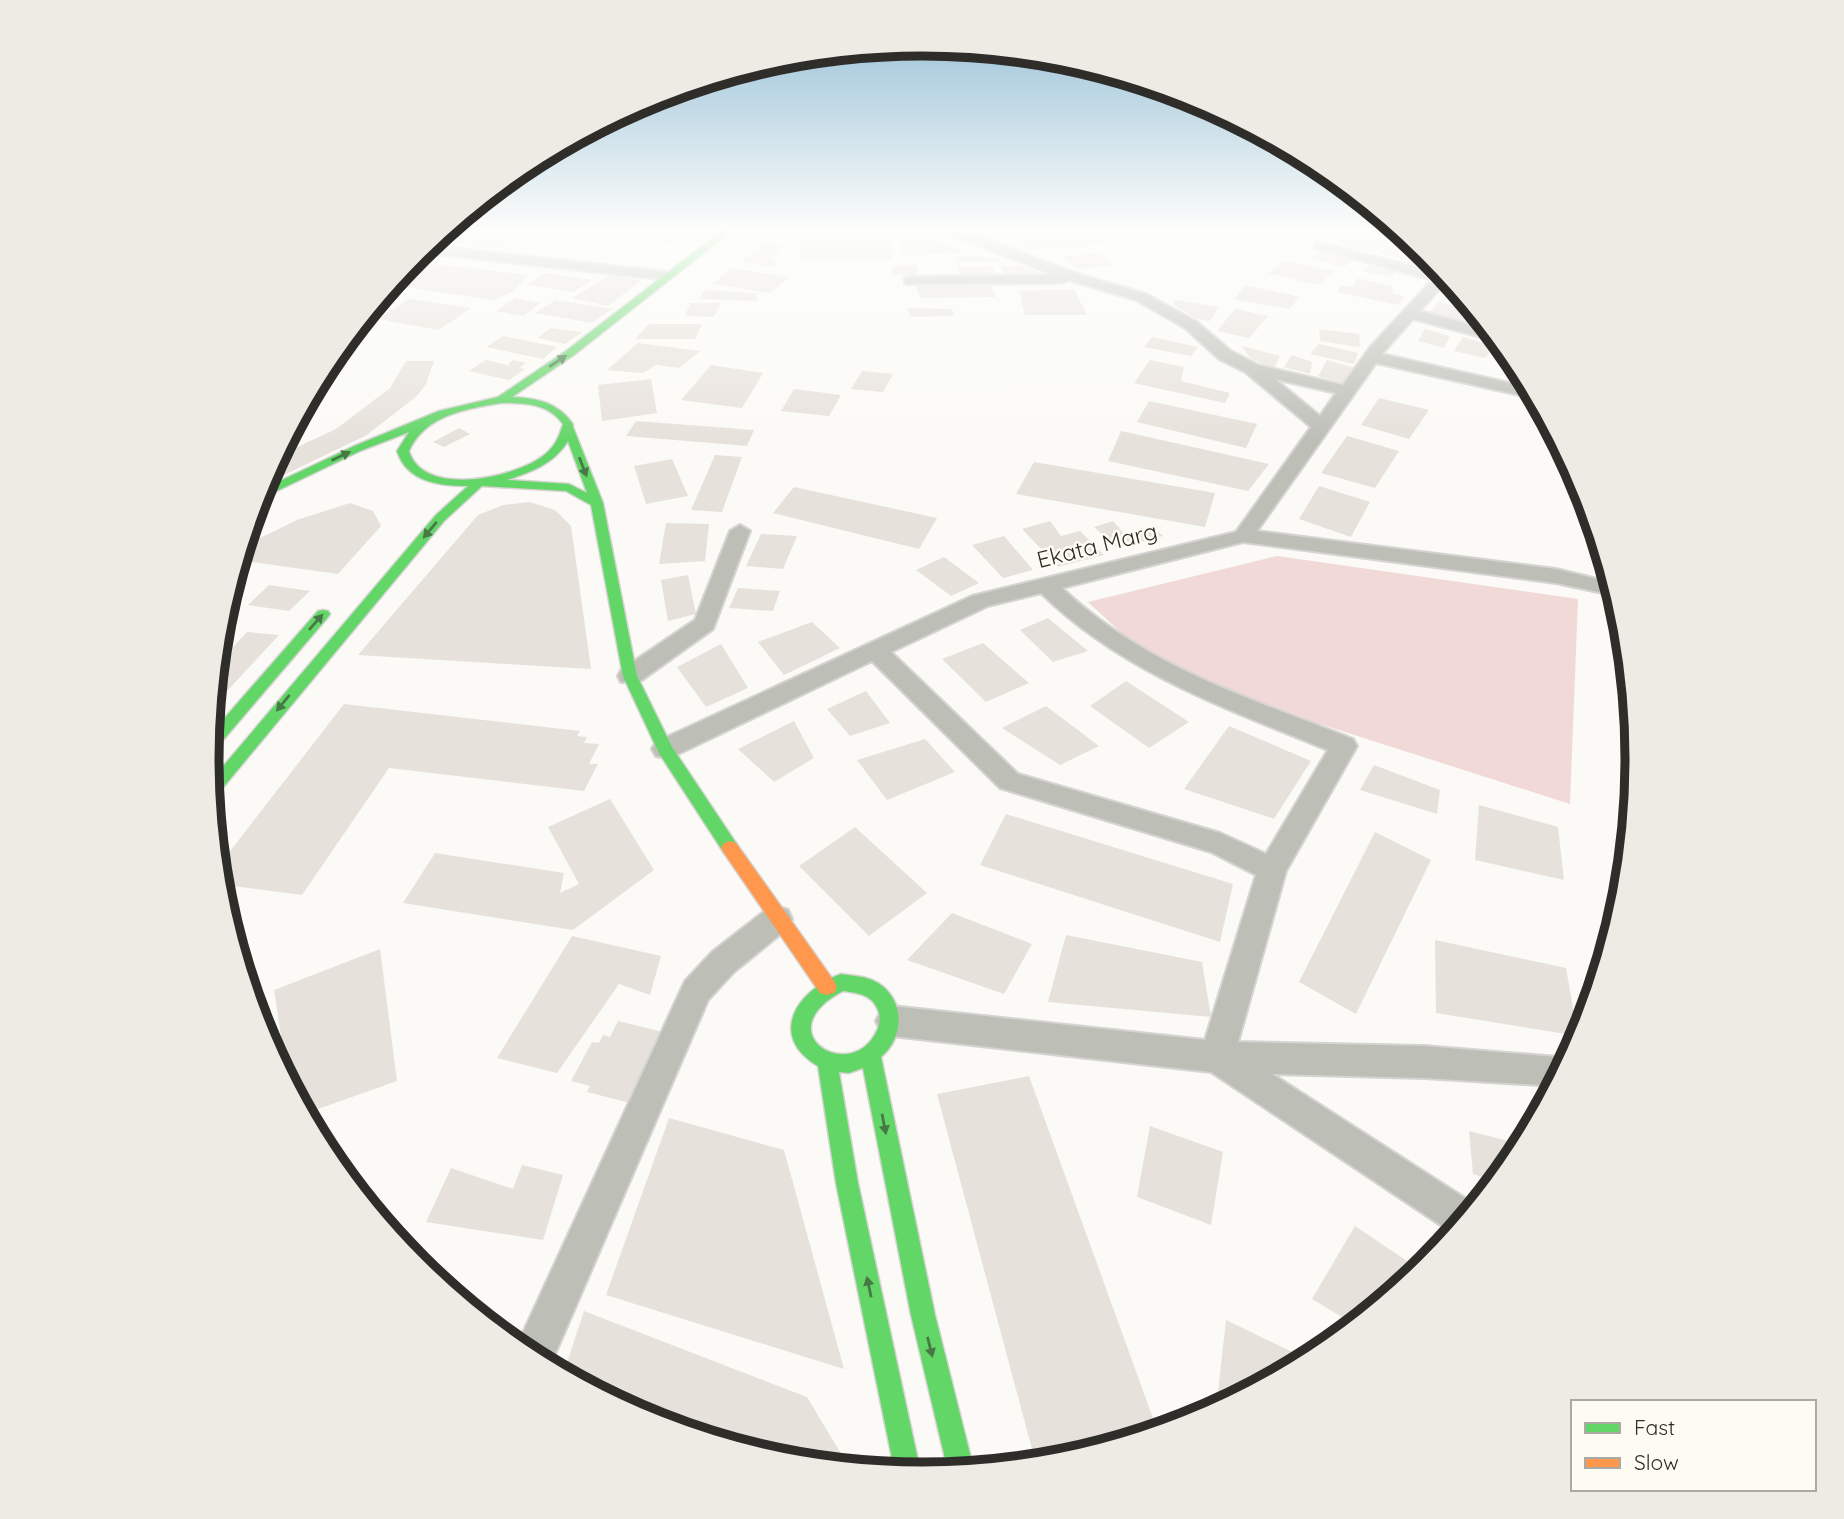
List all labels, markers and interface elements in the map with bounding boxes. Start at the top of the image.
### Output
one-way arrow [548,355,567,368]
one-way arrow [331,450,351,462]
one-way arrow [578,456,589,477]
street label: Ekata Marg [1034,516,1160,574]
one-way arrow [423,521,438,538]
one-way arrow [308,613,324,631]
one-way arrow [276,695,291,712]
one-way arrow [879,1113,890,1135]
one-way arrow [864,1276,875,1298]
one-way arrow [925,1336,936,1358]
legend [1571,1400,1816,1491]
text: Fast [1634,1414,1675,1440]
text: Slow [1634,1449,1679,1475]

